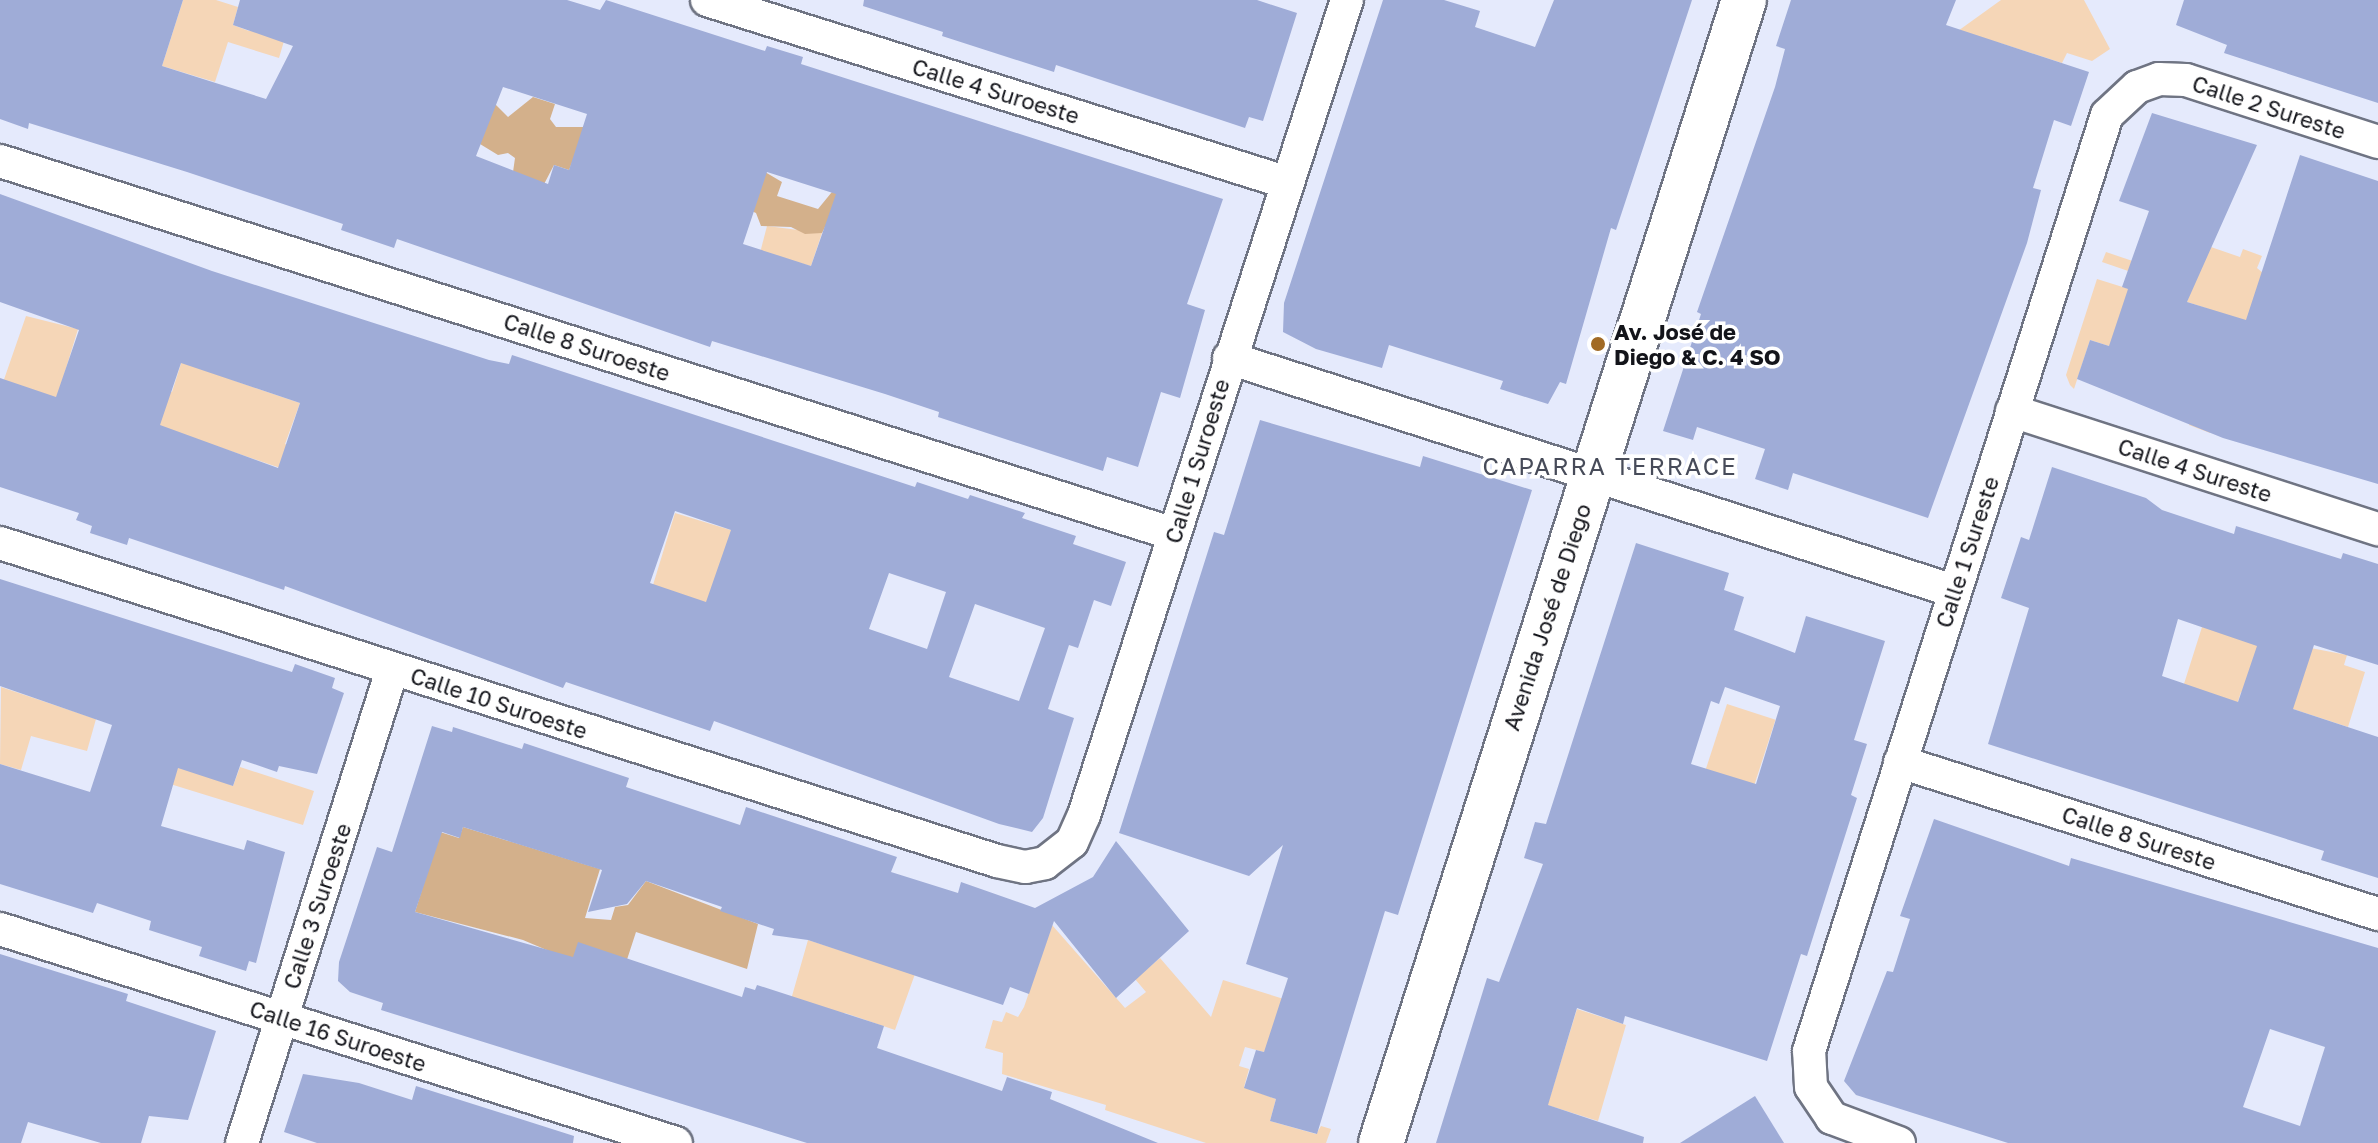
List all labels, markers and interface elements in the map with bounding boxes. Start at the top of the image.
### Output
street label: Calle 4 Suroeste [909,53,1083,129]
street label: Calle 2 Sureste [2189,70,2349,144]
street label: Calle 8 Suroeste [500,308,674,386]
place label: Av. José de Diego & C. 4 SO [1614,318,1781,370]
marker: Av. José de Diego & C. 4 SO [1589,335,1607,353]
street label: Calle 1 Suroeste [1159,376,1235,546]
street label: Calle 4 Sureste [2115,433,2275,507]
district label: CAPARRA TERRACE [1482,452,1738,480]
street label: Calle 1 Sureste [1930,473,2004,631]
street label: Avenida José de Diego [1498,500,1596,734]
street label: Calle 10 Suroeste [407,662,591,744]
street label: Calle 8 Sureste [2059,801,2219,875]
street label: Calle 3 Suroeste [278,820,356,992]
street label: Calle 16 Suroeste [246,995,430,1077]

